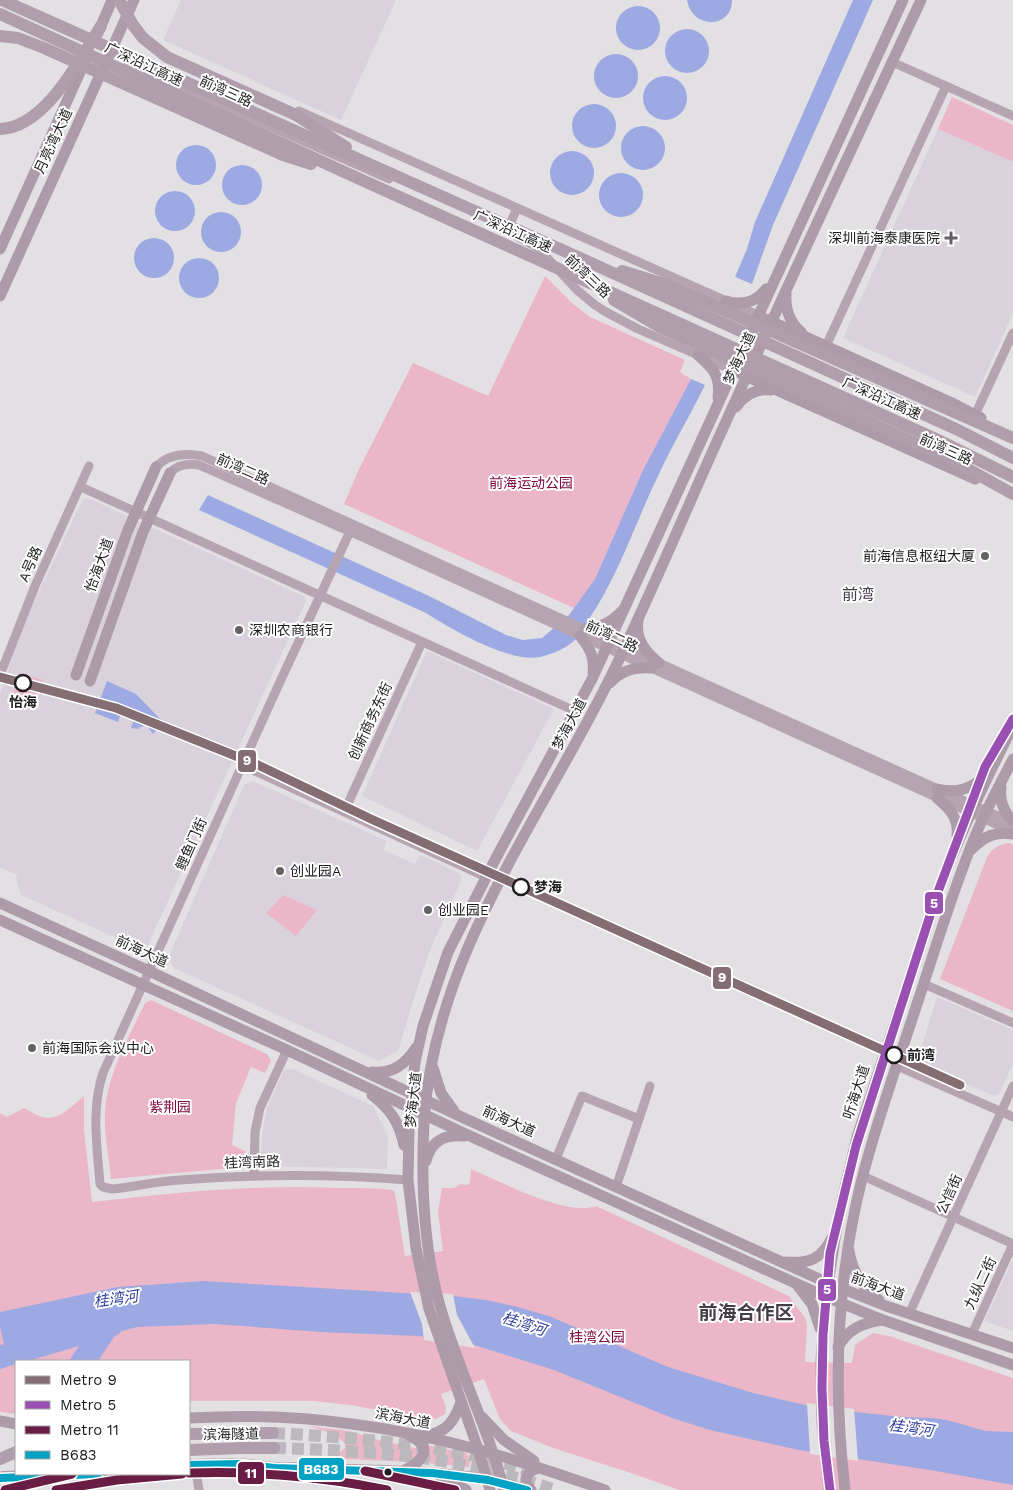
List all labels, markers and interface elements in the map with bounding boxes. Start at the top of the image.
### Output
street label: 广深沿江高速 [103,39,185,89]
street label: 前湾三路 [197,72,255,110]
street label: 月亮湾大道 [31,106,75,176]
street label: 广深沿江高速 [471,207,555,255]
place label: 深圳前海泰康医院 [828,230,940,246]
marker: 深圳前海泰康医院 [944,231,958,245]
street label: 前湾三路 [562,251,614,301]
street label: 梦海大道 [720,329,758,387]
street label: 广深沿江高速 [840,374,924,422]
street label: 前湾三路 [917,430,975,468]
street label: 前湾二路 [214,450,272,488]
park label: 前海运动公园 [489,475,573,491]
street label: 怡海大道 [82,536,116,594]
street label: A号路 [15,544,45,584]
place label: 前海信息枢纽大厦 [863,548,975,564]
marker: 前海信息枢纽大厦 [979,550,991,562]
district label: 前湾 [842,585,874,604]
street label: 前湾二路 [583,617,641,655]
place label: 深圳农商银行 [249,622,333,638]
marker: 深圳农商银行 [233,624,245,636]
marker: 怡海 [14,674,32,692]
street label: 创新商务东街 [345,680,395,762]
place label: 怡海 [9,694,37,710]
street label: 梦海大道 [549,696,589,752]
line badge: 9 [237,749,257,773]
text: 9 [243,752,251,768]
street label: 鲤鱼门街 [172,815,210,873]
place label: 创业园A [290,863,341,879]
marker: 创业园A [274,865,286,877]
marker: 梦海 [512,878,530,896]
place label: 梦海 [534,879,562,895]
line badge: 5 [924,891,944,915]
text: 5 [930,895,938,911]
place label: 创业园E [438,902,489,918]
marker: 创业园E [422,904,434,916]
street label: 前海大道 [113,932,171,970]
line badge: 9 [712,966,732,990]
text: 9 [718,969,726,985]
place label: 前海国际会议中心 [42,1040,154,1056]
marker: 前海国际会议中心 [26,1042,38,1054]
marker: 前湾 [885,1046,903,1064]
place label: 前湾 [907,1047,935,1063]
street label: 听海大道 [840,1063,872,1121]
street label: 梦海大道 [402,1071,424,1129]
park label: 紫荆园 [149,1099,191,1115]
street label: 前海大道 [480,1102,538,1140]
street label: 桂湾南路 [224,1153,280,1171]
street label: 公信街 [933,1172,965,1216]
street label: 九纵二街 [961,1254,999,1312]
street label: 前海大道 [849,1269,907,1303]
line badge: 5 [817,1278,837,1302]
text: 5 [823,1281,831,1297]
water label: 桂湾河 [92,1287,142,1311]
district label: 前海合作区 [698,1301,794,1324]
water label: 桂湾河 [500,1308,551,1340]
park label: 桂湾公园 [569,1329,625,1345]
legend [15,1360,190,1475]
text: Metro 9 [60,1371,117,1389]
text: Metro 5 [60,1396,116,1414]
street label: 滨海大道 [374,1405,432,1431]
water label: 桂湾河 [887,1416,937,1440]
text: Metro 11 [60,1421,119,1439]
street label: 滨海隧道 [203,1426,259,1442]
text: B683 [60,1446,97,1464]
line badge: B683 [298,1457,345,1481]
line badge: 11 [237,1461,265,1485]
text: B683 [303,1461,339,1477]
text: 11 [245,1465,257,1481]
unlabelled marker [383,1467,393,1477]

